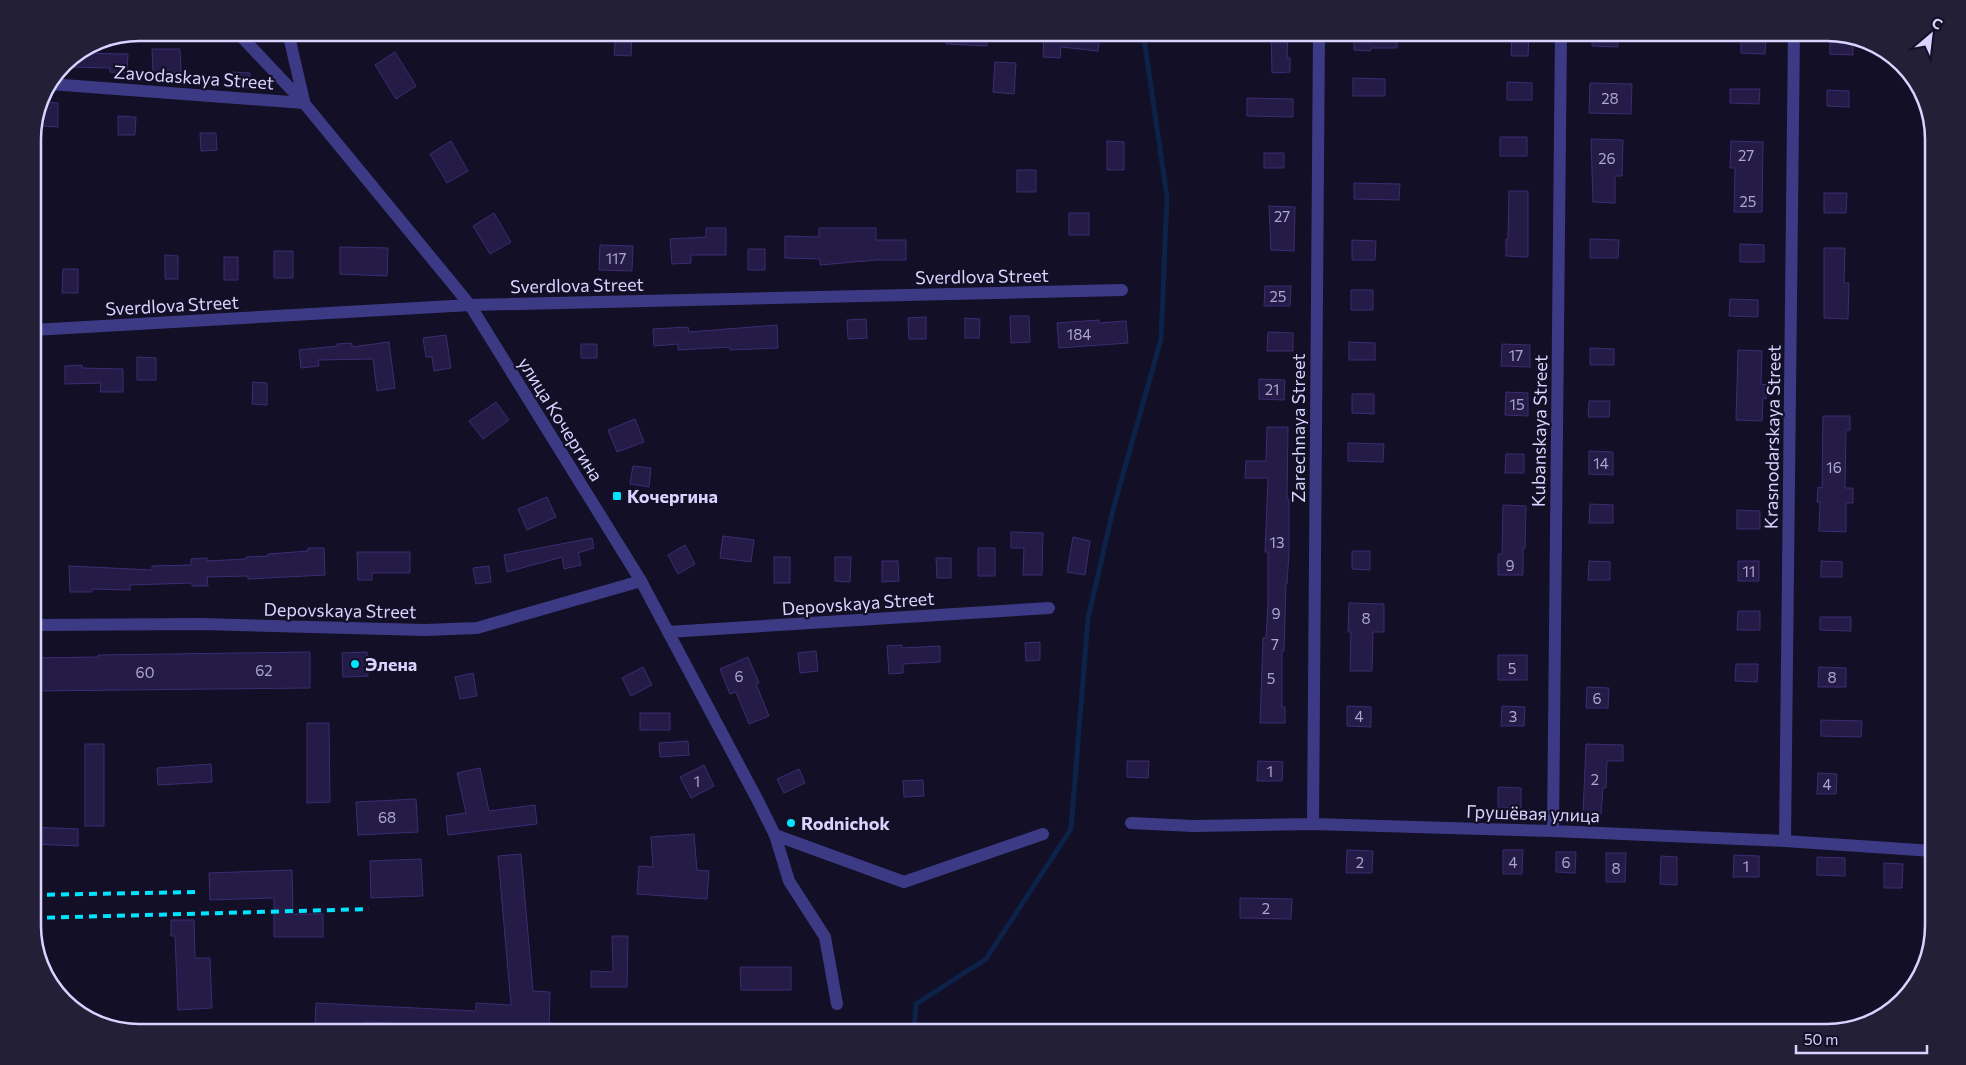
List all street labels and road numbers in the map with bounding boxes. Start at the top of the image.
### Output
street label: Zavodaskaya Street [113,60,275,94]
street label: Sverdlova Street [915,264,1049,288]
street label: Sverdlova Street [510,273,644,297]
street label: Sverdlova Street [105,291,239,319]
street label: Krasnodarskaya Street [1759,345,1785,529]
street label: улица Кочергина [514,353,608,485]
street label: Zarechnaya Street [1287,353,1309,503]
street label: Kubanskaya Street [1527,355,1551,507]
street label: Depovskaya Street [781,587,935,619]
street label: Depovskaya Street [263,598,417,622]
street label: Грушёвая улица [1466,800,1600,826]

